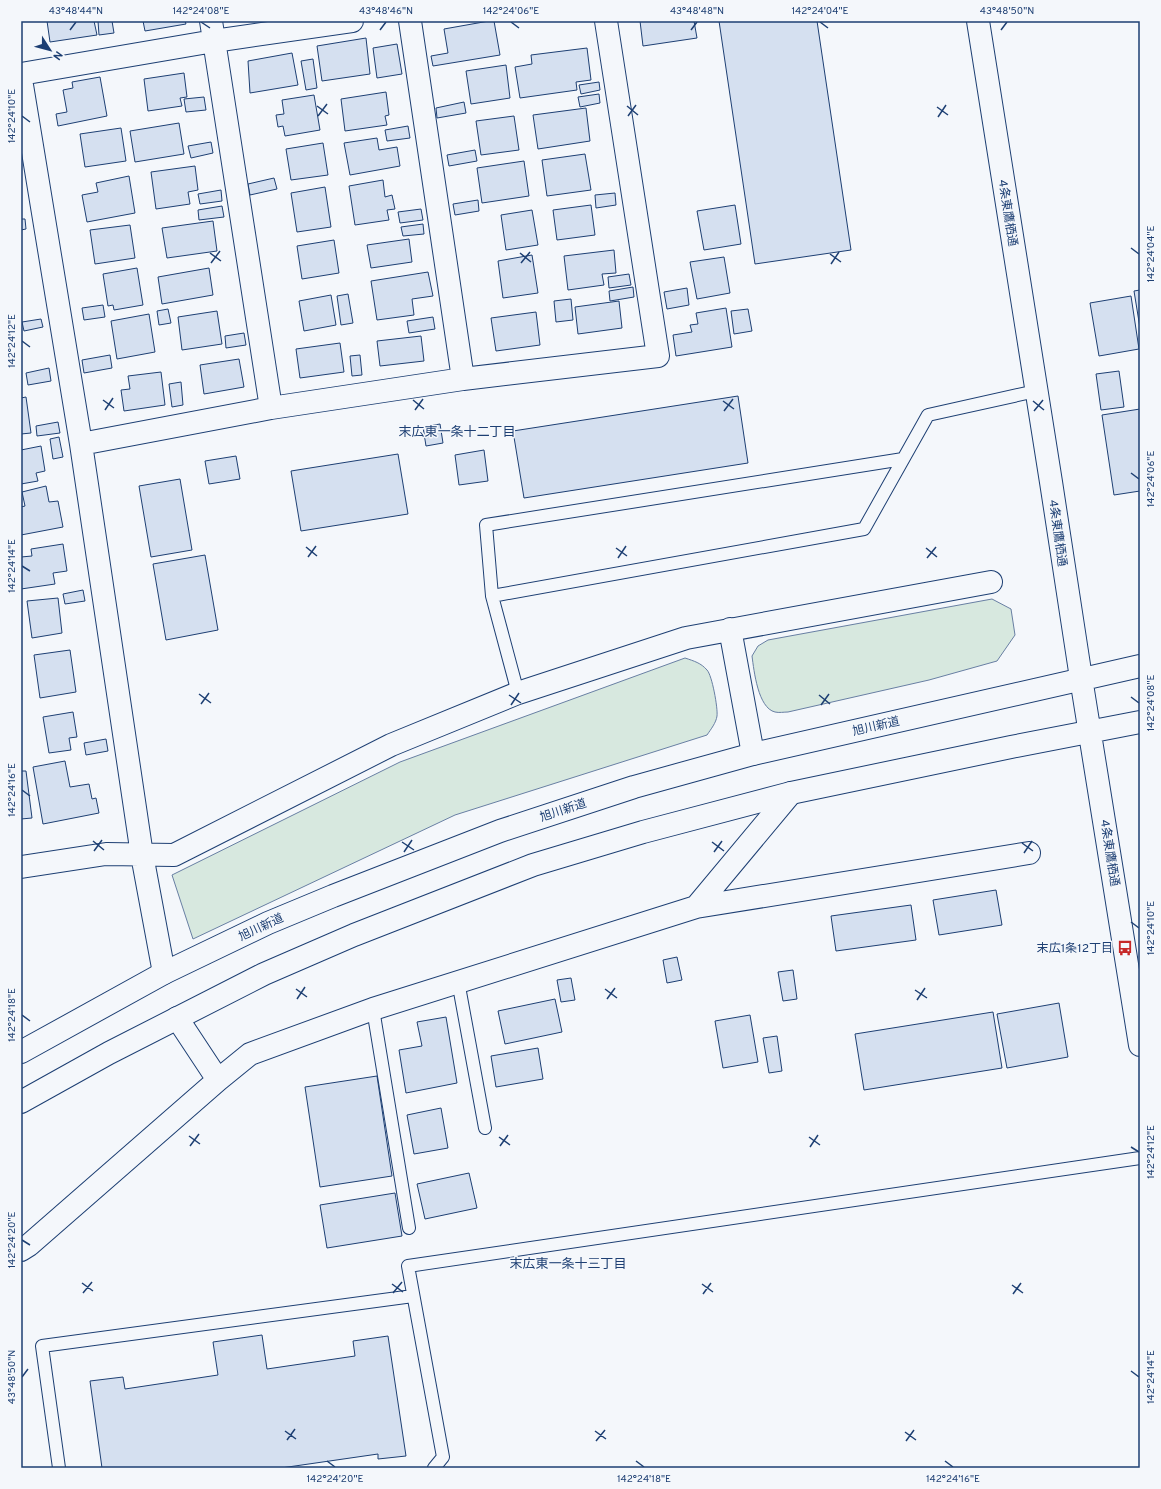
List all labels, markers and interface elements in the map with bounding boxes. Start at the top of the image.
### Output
text: 43°48'44"N [49,5,103,18]
text: 142°24'08"E [173,5,229,18]
text: 43°48'46"N [359,5,413,18]
text: 142°24'06"E [483,5,539,18]
text: 43°48'48"N [670,5,724,18]
text: 142°24'04"E [792,5,848,18]
text: 43°48'50"N [980,5,1034,18]
north arrow [30,30,70,70]
text: N [49,48,65,63]
text: 142°24'10"E [6,89,19,143]
street label: 4条東鷹栖通 [994,179,1020,248]
text: 142°24'04"E [1145,226,1158,282]
text: 142°24'12"E [6,314,19,368]
district label: 末広東一条十二丁目 [398,424,516,441]
text: 142°24'06"E [1145,451,1158,507]
street label: 4条東鷹栖通 [1044,499,1070,568]
text: 142°24'14"E [6,539,19,593]
text: 142°24'08"E [1145,675,1158,731]
street label: 旭川新道 [851,714,901,740]
text: 142°24'16"E [6,763,19,817]
street label: 旭川新道 [538,796,589,826]
street label: 4条東鷹栖通 [1096,819,1122,888]
text: 142°24'10"E [1145,901,1158,955]
street label: 旭川新道 [236,911,287,945]
bus stop icon: 末広1条12丁目 [1116,939,1134,957]
place label: 末広1条12丁目 [1037,941,1113,957]
text: 142°24'18"E [6,988,19,1042]
text: 142°24'12"E [1145,1125,1158,1179]
text: 142°24'20"E [6,1212,19,1268]
district label: 末広東一条十三丁目 [509,1256,627,1273]
text: 43°48'50"N [6,1350,19,1404]
text: 142°24'14"E [1145,1350,1158,1404]
text: 142°24'20"E [307,1473,363,1486]
text: 142°24'18"E [617,1473,671,1486]
text: 142°24'16"E [926,1473,980,1486]

